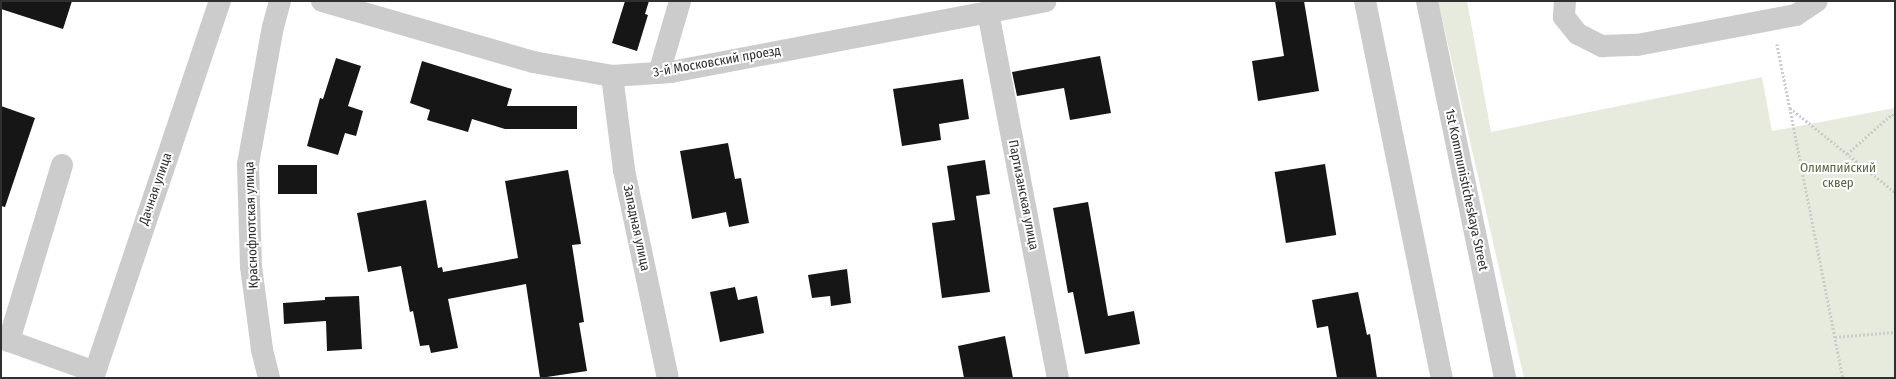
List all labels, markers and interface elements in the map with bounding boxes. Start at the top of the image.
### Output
street label: 3-й Московский проезд [652,43,782,81]
street label: 1st Kommunisticheskaya Street [1441,108,1491,272]
street label: Партизанская улица [1005,139,1041,251]
street label: Дачная улица [136,151,176,227]
street label: Краснофлотская улица [242,161,262,289]
park label: Олимпийский сквер [1800,161,1876,192]
street label: Западная улица [619,183,653,273]

